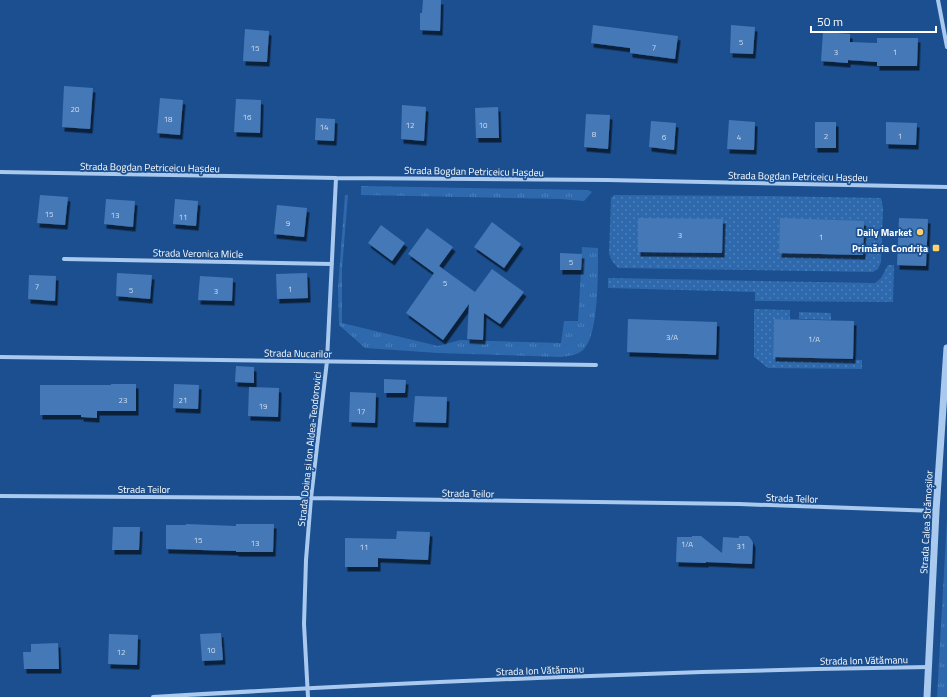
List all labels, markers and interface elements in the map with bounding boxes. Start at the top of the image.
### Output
scale bar [811,8,936,34]
text: 50 m [817,12,843,31]
house number: 5 [739,36,744,48]
house number: 7 [652,41,656,53]
house number: 15 [251,42,260,54]
house number: 3 [834,46,838,58]
house number: 1 [893,46,897,58]
house number: 20 [71,103,80,115]
house number: 16 [243,111,252,123]
house number: 18 [164,113,173,125]
house number: 12 [406,119,414,131]
house number: 10 [479,119,488,131]
house number: 14 [320,121,329,133]
house number: 8 [592,128,597,140]
house number: 2 [824,130,828,142]
house number: 1 [898,130,902,142]
house number: 6 [662,131,667,143]
house number: 4 [737,131,742,143]
street label: Strada Bogdan Petriceicu Hașdeu [80,159,220,176]
street label: Strada Bogdan Petriceicu Hașdeu [404,163,544,180]
street label: Strada Bogdan Petriceicu Hașdeu [728,168,868,185]
house number: 15 [45,208,54,220]
house number: 13 [111,209,119,221]
house number: 11 [179,211,187,223]
house number: 9 [286,217,291,229]
place label: Daily Market [857,225,912,240]
marker: Daily Market [915,227,925,237]
house number: 3 [678,229,682,241]
house number: 1 [819,231,823,243]
place label: Primăria Condrița [852,241,928,256]
marker: Primăria Condrița [931,243,941,253]
street label: Strada Veronica Micle [153,245,243,262]
house number: 5 [569,256,574,268]
house number: 5 [443,277,448,289]
house number: 7 [35,280,39,292]
house number: 1 [288,283,292,295]
house number: 5 [129,284,134,296]
house number: 3 [214,285,218,297]
house number: 3/A [666,331,678,343]
house number: 1/A [808,333,820,345]
street label: Strada Nucarilor [264,345,333,362]
street label: Strada Doina și Ion Aldea-Teodorovici [294,371,325,527]
house number: 23 [119,394,127,406]
house number: 21 [179,394,187,406]
house number: 19 [259,400,268,412]
house number: 17 [357,405,365,417]
street label: Strada Calea Strămoșilor [916,469,937,574]
street label: Strada Teilor [118,482,171,497]
street label: Strada Teilor [442,486,495,501]
street label: Strada Teilor [766,490,819,507]
house number: 15 [194,534,203,546]
house number: 13 [251,537,259,549]
house number: 1/A [681,538,693,550]
house number: 31 [737,540,745,552]
house number: 11 [360,541,368,553]
house number: 10 [207,644,216,656]
house number: 12 [117,646,125,658]
street label: Strada Ion Vătămanu [820,652,908,669]
street label: Strada Ion Vătămanu [496,661,584,680]

